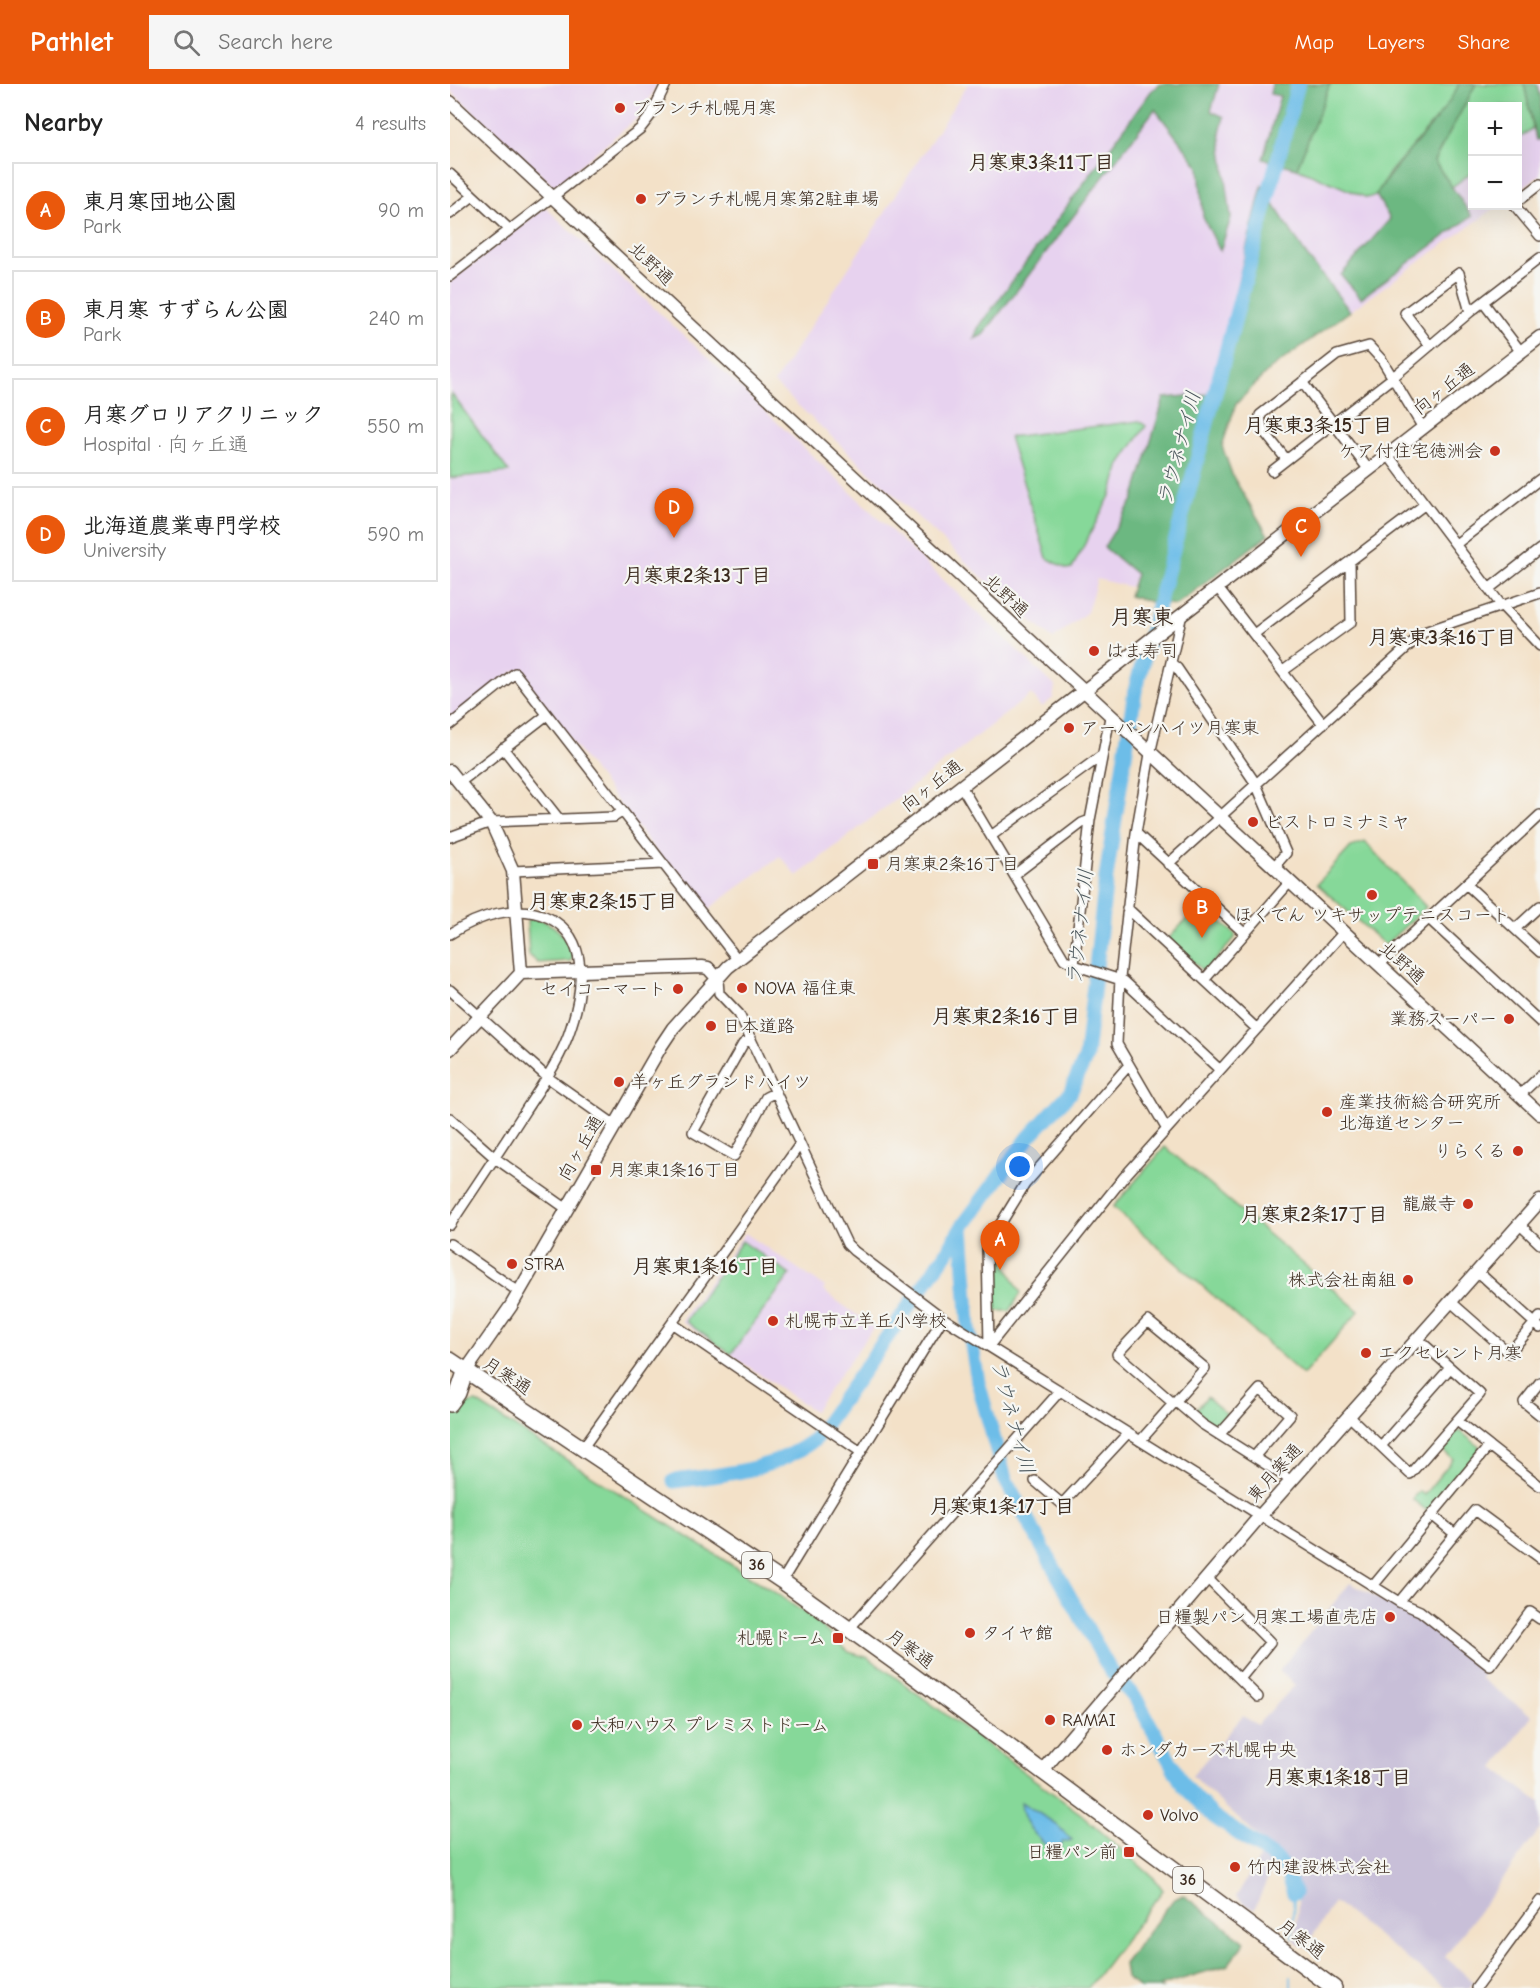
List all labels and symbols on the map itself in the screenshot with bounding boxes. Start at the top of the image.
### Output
place label: ブランチ札幌月寒 [632,98,776,119]
marker: ブランチ札幌月寒 [613,101,627,115]
district label: 月寒東3条11丁目 [968,151,1114,174]
place label: ブランチ札幌月寒第2駐車場 [653,189,879,210]
marker: ブランチ札幌月寒第2駐車場 [634,192,648,206]
street label: 北野通 [624,238,678,290]
street label: 向ヶ丘通 [1409,359,1479,419]
water label: ラウネナイ川 [1153,388,1205,508]
district label: 月寒東3条15丁目 [1244,414,1392,437]
place label: ケア付住宅徳洲会 [1339,441,1483,462]
marker: ケア付住宅徳洲会 [1488,444,1502,458]
pin: D [654,488,694,538]
pin: C [1282,508,1320,557]
district label: 月寒東2条13丁目 [623,564,771,587]
street label: 北野通 [979,570,1033,622]
district label: 月寒東 [1111,605,1174,629]
district label: 月寒東3条16丁目 [1368,626,1516,649]
place label: はま寿司 [1106,641,1178,662]
marker: はま寿司 [1087,644,1101,658]
place label: アーバンハイツ月寒東 [1081,718,1260,739]
marker: アーバンハイツ月寒東 [1062,721,1076,735]
street label: 向ヶ丘通 [897,756,967,816]
place label: ビストロミナミヤ [1265,812,1410,833]
marker: ビストロミナミヤ [1246,815,1260,829]
place label: 月寒東2条16丁目 [885,854,1019,875]
marker: 月寒東2条16丁目 [866,857,880,871]
water label: ラウネナイ川 [1062,868,1098,986]
pin: B [1182,888,1221,938]
marker: ほくでん ツキサップテニスコート [1365,888,1379,902]
district label: 月寒東2条15丁目 [529,890,677,913]
place label: ほくでん ツキサップテニスコート [1234,905,1510,926]
street label: 北野通 [1375,937,1429,989]
place label: NOVA 福住東 [754,978,856,999]
place label: セイコーマート [540,979,666,1000]
marker: NOVA 福住東 [735,981,749,995]
marker: セイコーマート [671,982,685,996]
district label: 月寒東2条16丁目 [932,1005,1080,1028]
place label: 業務スーパー [1390,1009,1497,1030]
marker: 業務スーパー [1502,1012,1516,1026]
place label: 日本道路 [723,1016,795,1037]
marker: 日本道路 [704,1019,718,1033]
place label: 羊ヶ丘グランドハイツ [631,1072,811,1093]
marker: 羊ヶ丘グランドハイツ [612,1075,626,1089]
place label: 産業技術総合研究所 北海道センター [1339,1092,1501,1134]
marker: 産業技術総合研究所 北海道センター [1320,1105,1334,1119]
street label: 向ヶ丘通 [554,1112,608,1184]
place label: りらくる [1434,1141,1506,1162]
marker: りらくる [1511,1144,1525,1158]
your location [1005,1152,1034,1181]
place label: 月寒東1条16丁目 [608,1160,740,1181]
marker: 月寒東1条16丁目 [589,1163,603,1177]
place label: 龍巌寺 [1402,1194,1456,1215]
marker: 龍巌寺 [1461,1197,1475,1211]
district label: 月寒東2条17丁目 [1241,1203,1387,1226]
pin: A [980,1220,1020,1270]
place label: STRA [524,1254,565,1275]
district label: 月寒東1条16丁目 [632,1255,778,1278]
marker: STRA [505,1257,519,1271]
place label: 株式会社南組 [1288,1270,1396,1291]
marker: 株式会社南組 [1401,1273,1415,1287]
place label: 札幌市立羊丘小学校 [785,1311,947,1332]
marker: 札幌市立羊丘小学校 [766,1314,780,1328]
place label: エクセレント月寒 [1378,1343,1522,1364]
marker: エクセレント月寒 [1359,1346,1373,1360]
street label: 月寒通 [479,1352,535,1400]
water label: ラウネナイ川 [987,1357,1039,1477]
street label: 東月寒通 [1243,1439,1307,1507]
district label: 月寒東1条17丁目 [930,1495,1074,1518]
road number: 36 [742,1552,772,1578]
place label: 日糧製パン 月寒工場直売店 [1156,1607,1378,1628]
marker: 日糧製パン 月寒工場直売店 [1383,1610,1397,1624]
place label: タイヤ館 [982,1623,1053,1644]
street label: 月寒通 [882,1625,938,1673]
marker: タイヤ館 [963,1626,977,1640]
place label: 札幌ドーム [737,1628,826,1649]
marker: 札幌ドーム [831,1631,845,1645]
place label: RAMAI [1062,1710,1116,1731]
marker: RAMAI [1043,1713,1057,1727]
place label: 大和ハウス プレミストドーム [589,1715,829,1736]
marker: 大和ハウス プレミストドーム [570,1718,584,1732]
place label: ホンダカーズ札幌中央 [1119,1740,1297,1761]
marker: ホンダカーズ札幌中央 [1100,1743,1114,1757]
district label: 月寒東1条18丁目 [1265,1766,1411,1789]
place label: Volvo [1160,1805,1199,1826]
marker: Volvo [1141,1808,1155,1822]
place label: 日糧パン前 [1027,1842,1117,1863]
marker: 日糧パン前 [1122,1845,1136,1859]
place label: 竹内建設株式会社 [1247,1857,1391,1878]
marker: 竹内建設株式会社 [1228,1860,1242,1874]
road number: 36 [1173,1867,1203,1893]
street label: 月寒通 [1273,1914,1329,1964]

